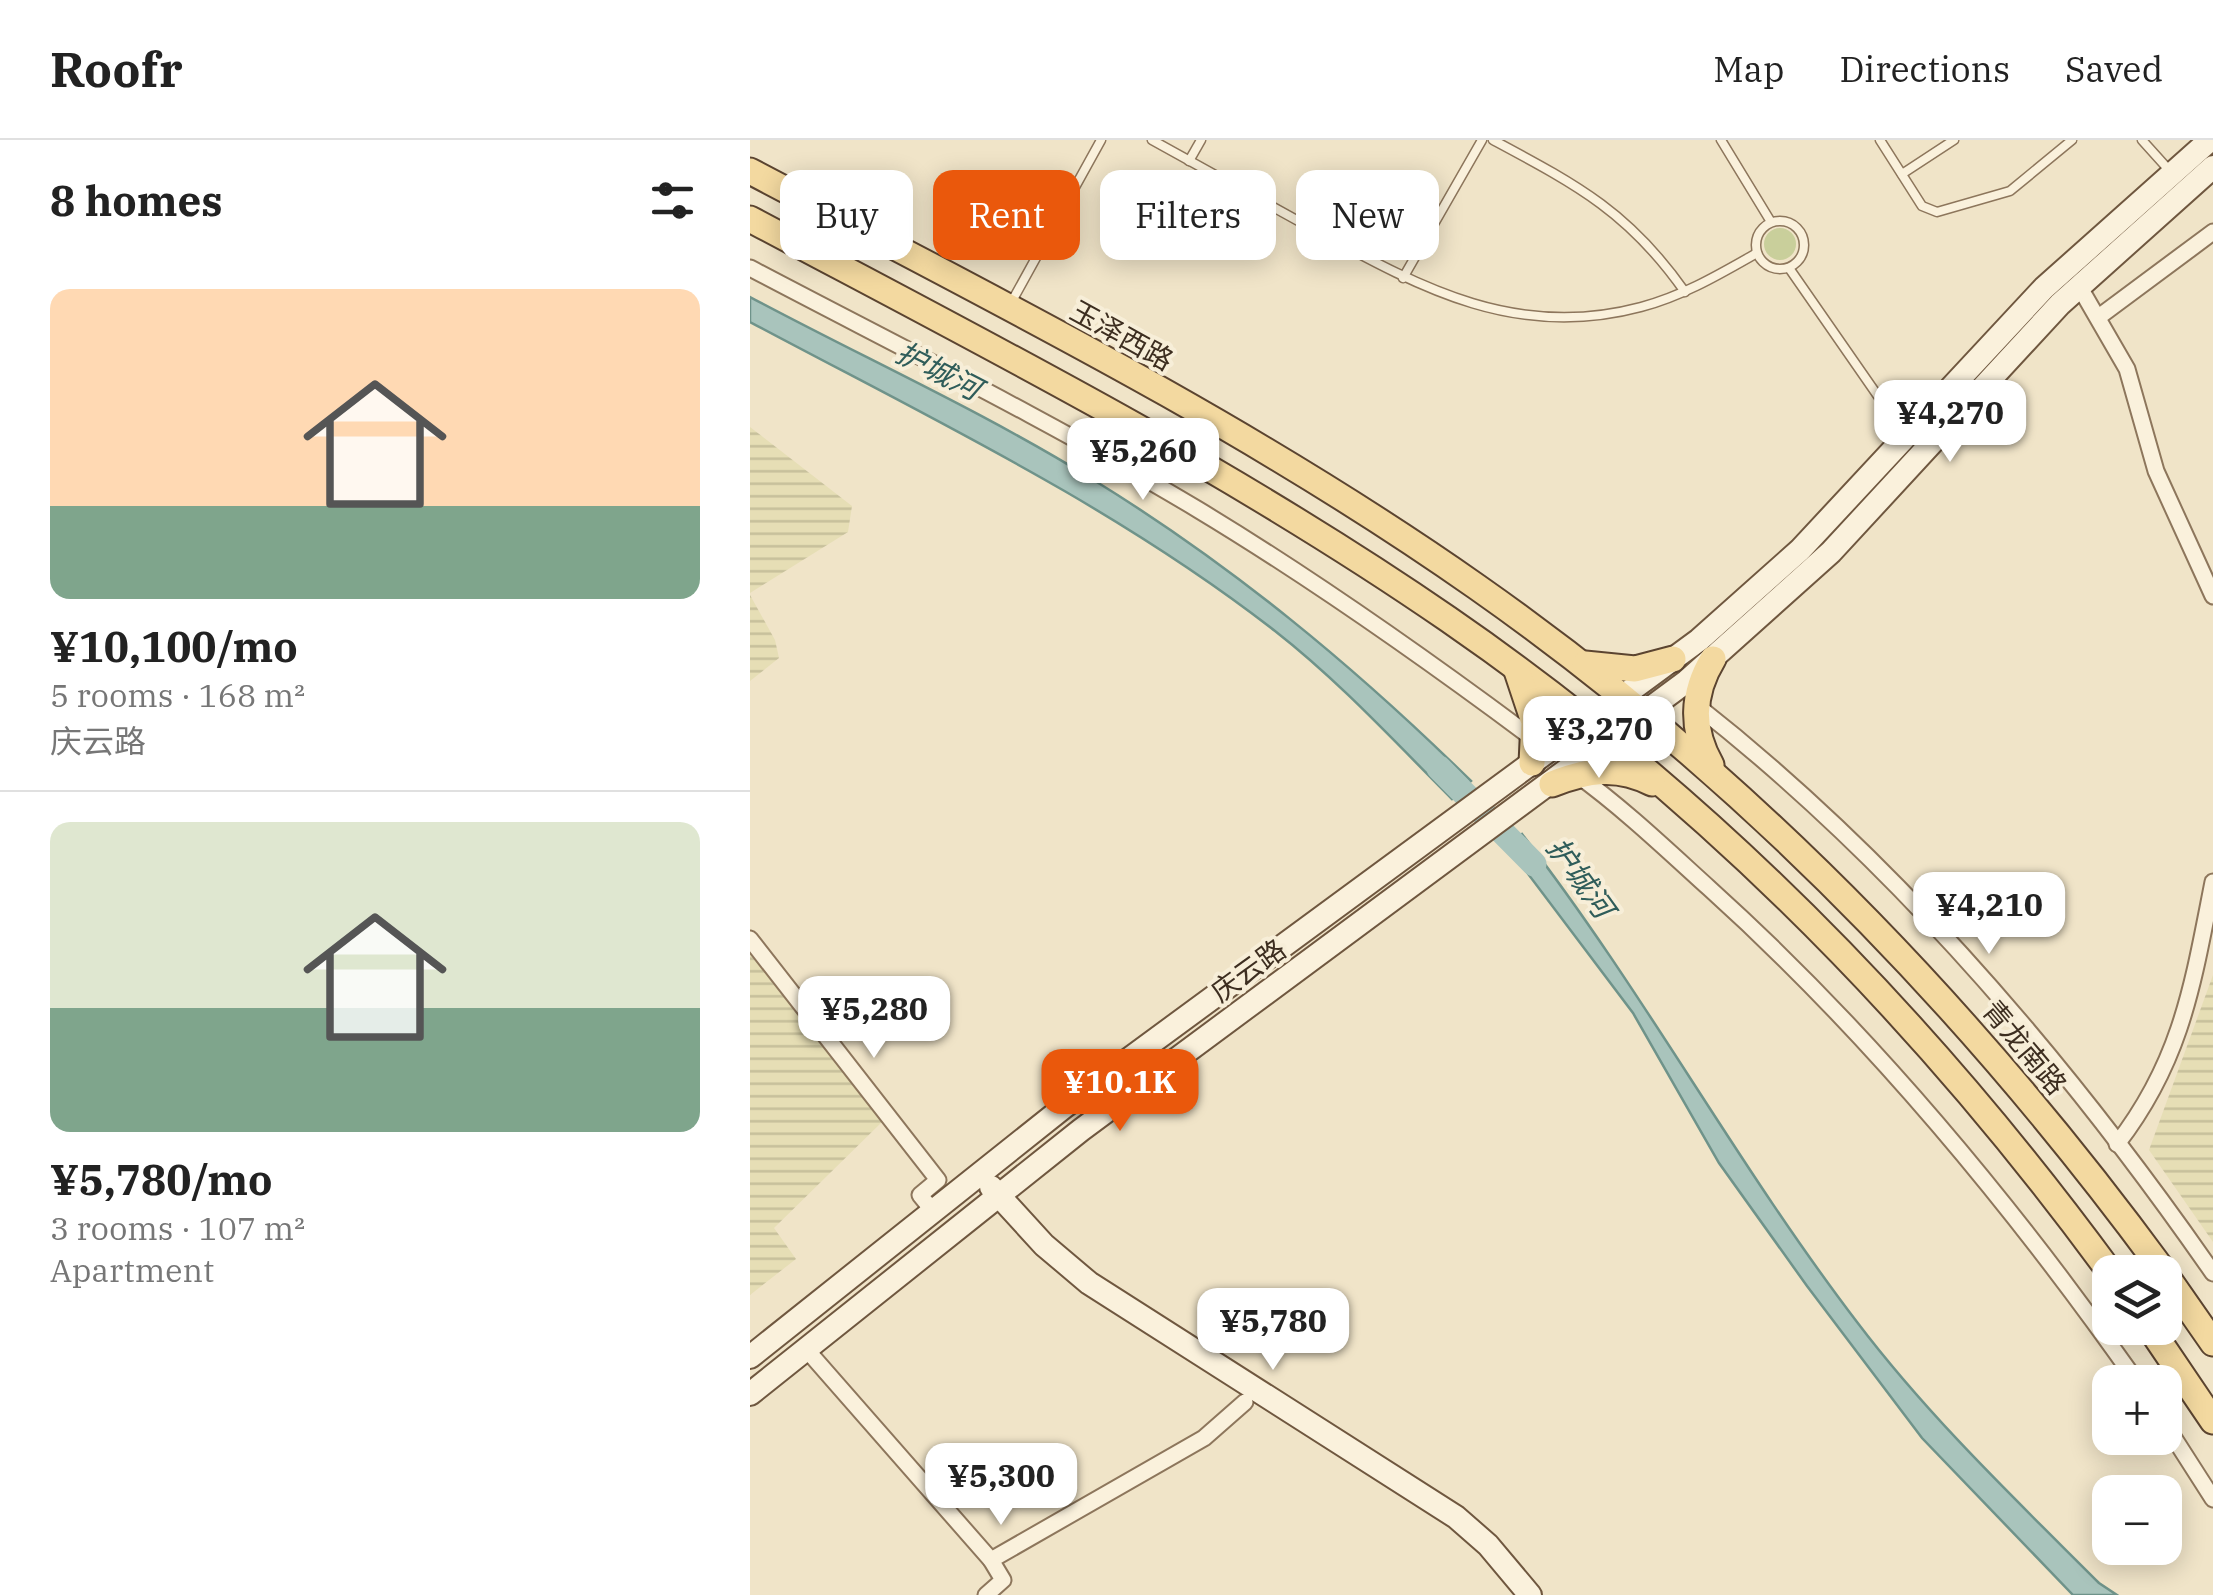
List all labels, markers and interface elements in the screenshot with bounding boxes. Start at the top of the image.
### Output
text: Roofr [50,38,183,100]
text: Map [1713,46,1784,92]
text: Directions [1839,46,2010,92]
text: Saved [2065,46,2163,92]
chip: Buy [780,170,913,260]
chip: Rent [933,170,1080,260]
chip: Filters [1100,170,1276,260]
chip: New [1296,170,1439,260]
text: 8 homes [50,173,223,228]
icon: filters [645,173,700,228]
street label: 玉泽西路 [1064,292,1180,378]
water label: 护城河 [890,332,992,410]
icon: home [285,354,465,534]
pin: ¥4,270 [1869,380,2031,465]
text: ¥4,270 [1896,391,2004,433]
pin: ¥5,260 [1062,418,1224,503]
text: ¥5,260 [1089,429,1197,471]
text: ¥10,100/mo [50,619,298,674]
text: 5 rooms · 168 m² [50,674,305,716]
pin: ¥3,270 [1518,696,1680,781]
text: ¥3,270 [1545,707,1653,749]
text: 庆云路 [50,720,146,762]
water label: 护城河 [1539,829,1626,929]
pin: ¥4,210 [1908,872,2070,957]
text: ¥4,210 [1935,883,2043,925]
icon: home [285,887,465,1067]
street label: 庆云路 [1203,930,1293,1010]
pin: ¥5,280 [793,976,955,1061]
text: ¥5,280 [820,987,928,1029]
street label: 青龙南路 [1975,992,2075,1102]
pin: ¥10.1K [1039,1049,1201,1134]
text: ¥10.1K [1064,1060,1177,1102]
text: ¥5,780/mo [50,1152,272,1207]
text: 3 rooms · 107 m² [50,1207,305,1249]
text: Apartment [50,1249,214,1291]
map controls [2092,1255,2182,1565]
button: layers [2092,1255,2182,1345]
pin: ¥5,780 [1192,1288,1354,1373]
text: ¥5,780 [1219,1299,1327,1341]
button: + [2092,1365,2182,1455]
pin: ¥5,300 [920,1443,1082,1528]
text: ¥5,300 [947,1454,1055,1496]
button: − [2092,1475,2182,1565]

